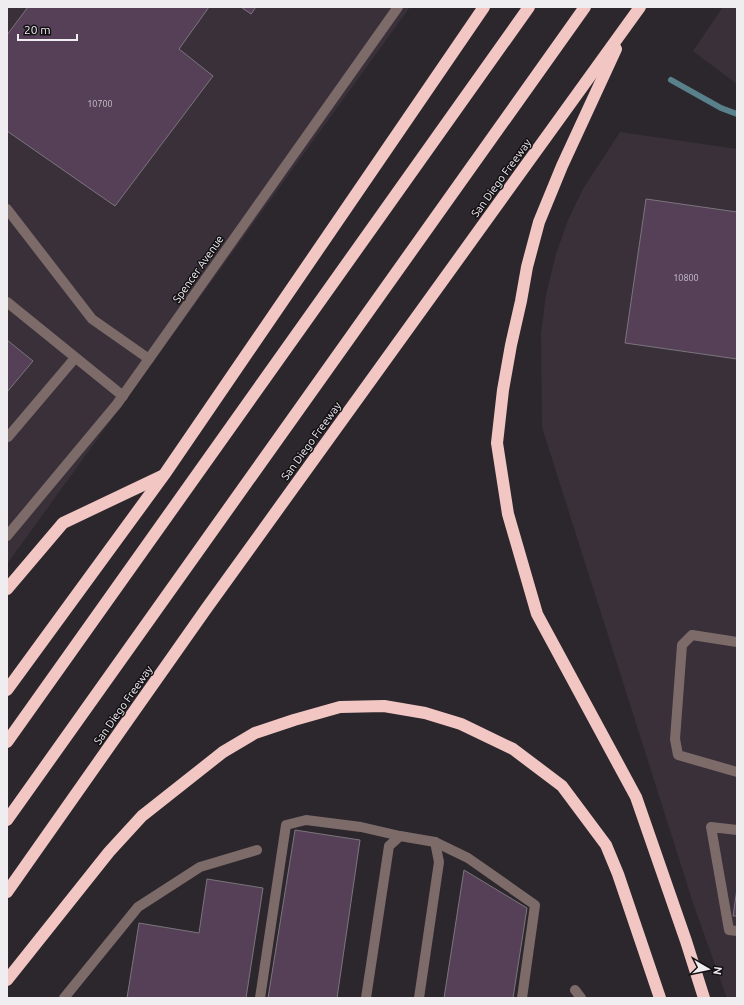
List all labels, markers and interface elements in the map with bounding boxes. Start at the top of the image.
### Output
scale bar [18,16,77,42]
text: 20 m [24,23,51,36]
house number: 10700 [87,99,113,109]
street label: San Diego Freeway [469,136,534,219]
street label: Spencer Avenue [170,233,226,305]
house number: 10800 [673,273,699,283]
street label: San Diego Freeway [279,399,344,482]
street label: San Diego Freeway [91,663,155,747]
north arrow [688,949,728,989]
text: N [711,966,724,976]

